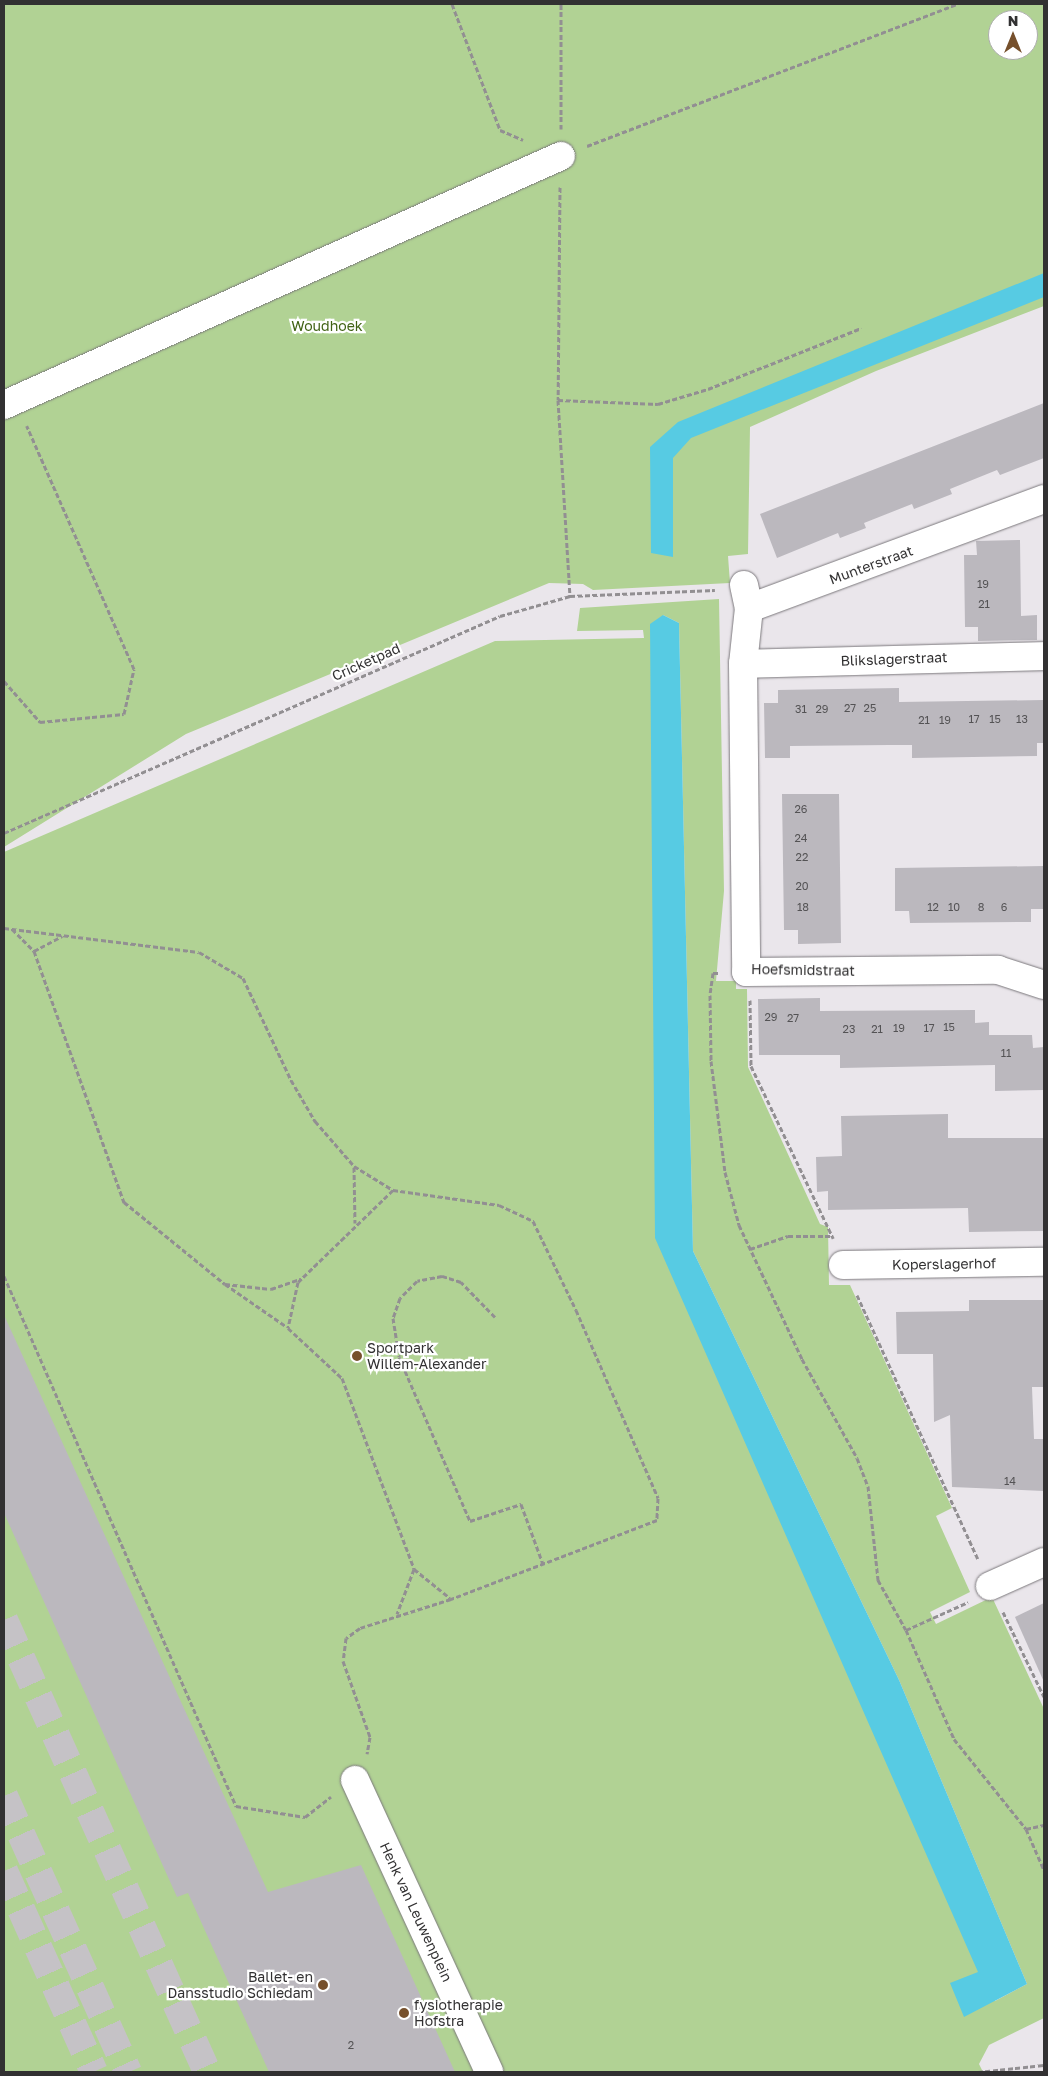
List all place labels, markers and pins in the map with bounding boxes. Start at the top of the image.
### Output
place label: Sportpark Willem-Alexander [367,1340,486,1372]
marker: Sportpark Willem-Alexander [351,1350,363,1362]
place label: Ballet- en Dansstudio Schiedam [168,1969,313,2001]
marker: Ballet- en Dansstudio Schiedam [317,1979,329,1991]
place label: fysiotherapie Hofstra [414,1997,503,2030]
marker: fysiotherapie Hofstra [398,2007,410,2019]

